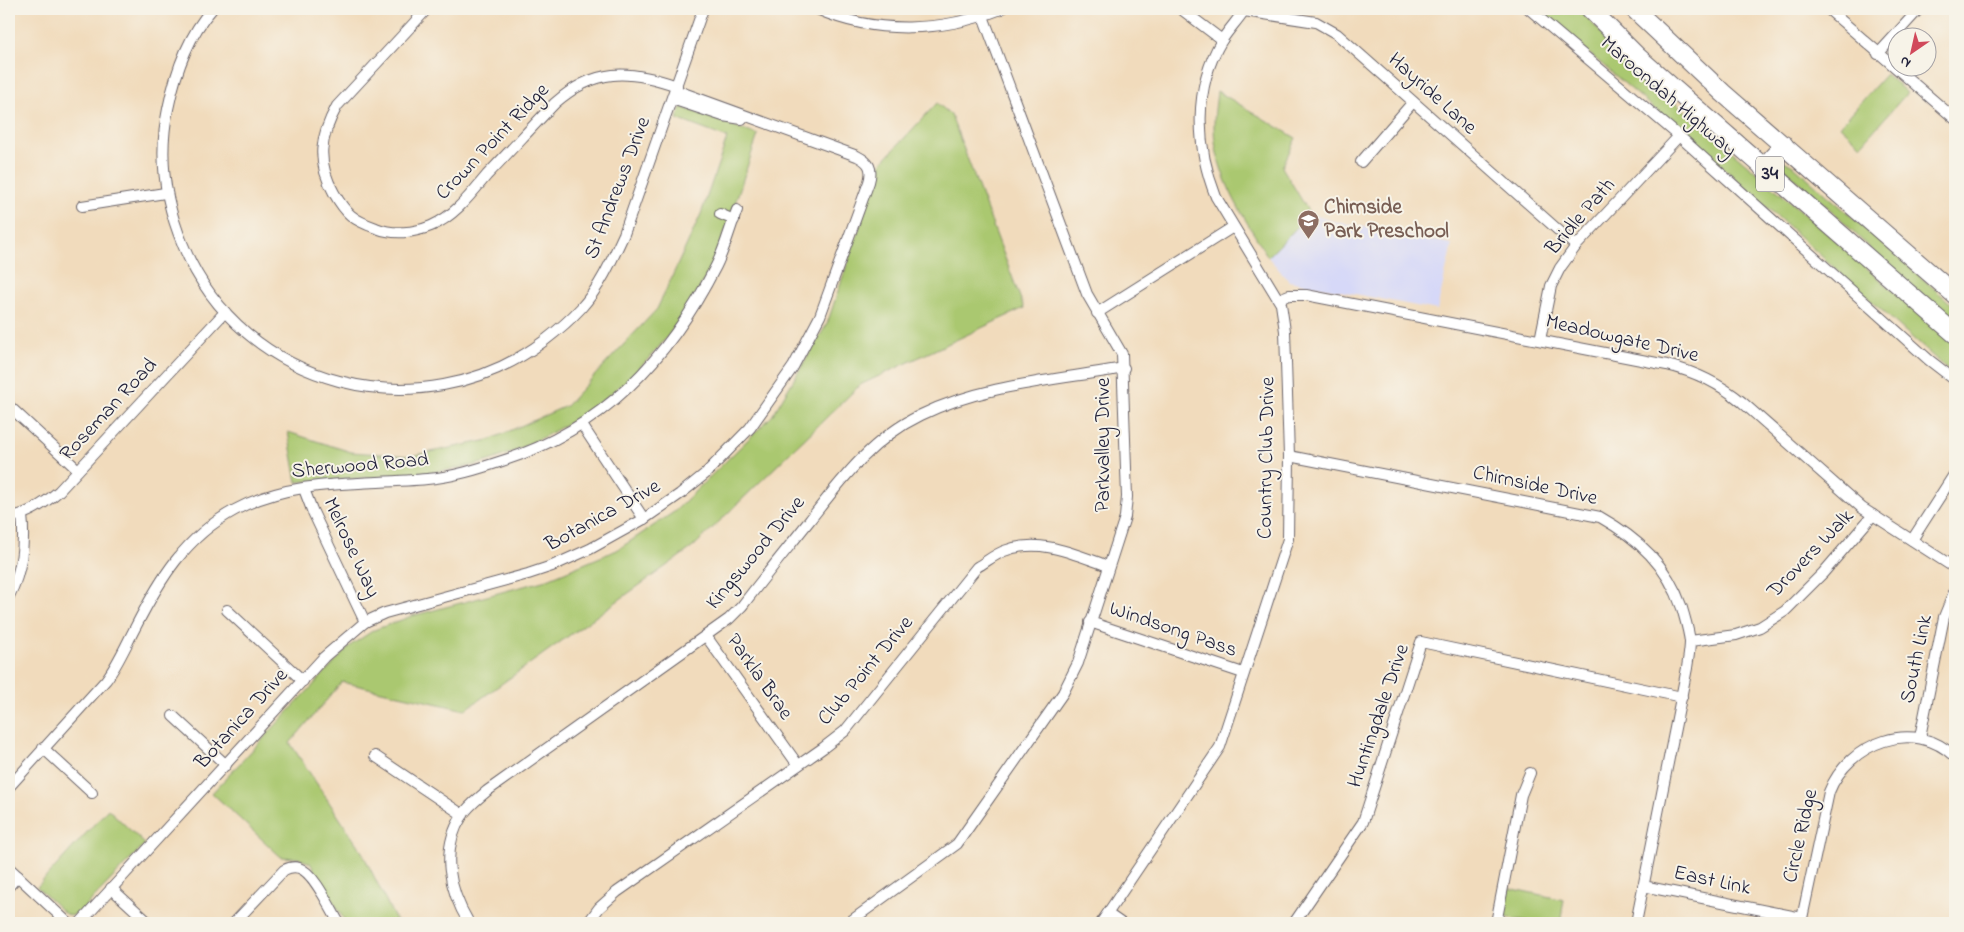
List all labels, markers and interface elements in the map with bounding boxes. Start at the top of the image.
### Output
north arrow [1886,28,1936,78]
street label: Maroondah Highway [1592,29,1743,166]
street label: Hayride Lane [1379,46,1484,144]
text: N [1896,50,1915,73]
street label: Crown Point Ridge [429,76,559,209]
street label: St Andrews Drive [577,112,659,264]
road number: 34 [1756,156,1784,192]
street label: Bridle Path [1538,172,1623,263]
place label: Chirnside Park Preschool [1324,193,1449,247]
school or university icon: Chirnside Park Preschool [1296,208,1320,239]
street label: Meadowgate Drive [1542,307,1702,373]
street label: Roseman Road [53,352,165,468]
street label: Country Club Drive [1251,376,1285,540]
street label: Parkvalley Drive [1089,377,1121,512]
street label: Sherwood Road [290,445,430,487]
street label: Chirnside Drive [1470,458,1601,514]
street label: Botanica Drive [539,472,666,560]
street label: Kingswood Drive [699,489,815,618]
street label: Melrose Way [313,493,387,604]
street label: Drovers Walk [1760,502,1862,606]
street label: Windsong Pass [1104,594,1241,668]
street label: Club Point Drive [811,609,921,733]
street label: South Link [1893,611,1941,706]
street label: Parkla Brae [718,628,800,727]
street label: Huntingdale Drive [1340,639,1420,793]
street label: Botanica Drive [188,661,296,777]
street label: Circle Ridge [1776,786,1828,886]
street label: East Link [1671,858,1754,904]

